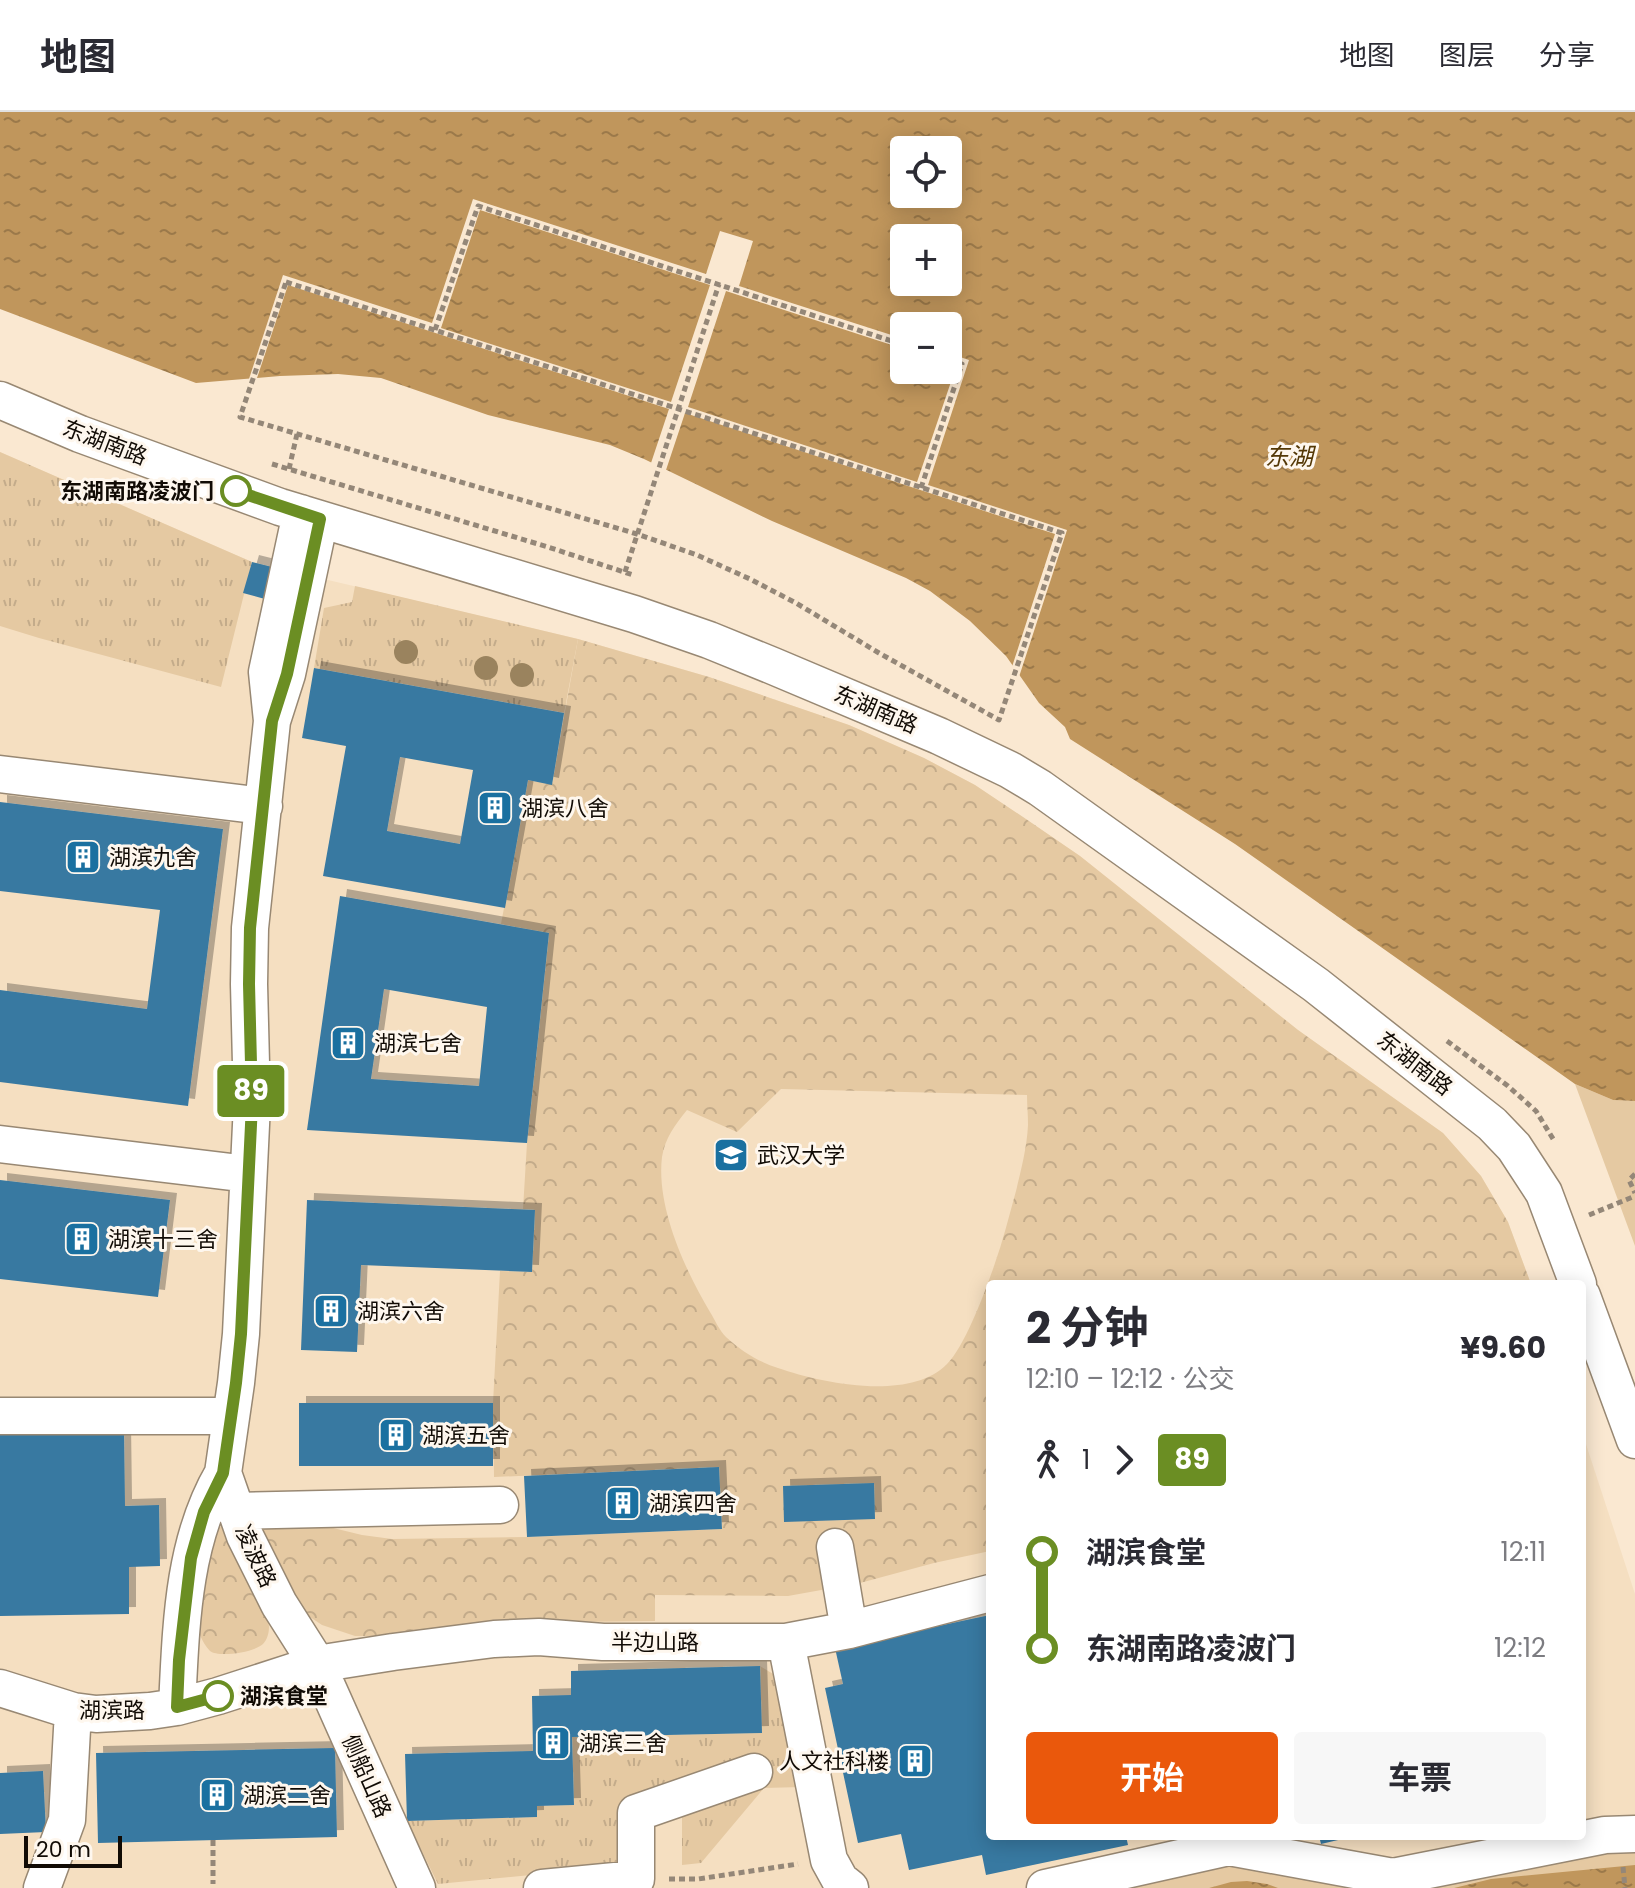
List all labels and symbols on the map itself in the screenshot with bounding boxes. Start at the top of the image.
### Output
street label: 东湖南路 [58,412,151,473]
water label: 东湖 [1265,440,1317,473]
place label: 东湖南路凌波门 [60,476,214,507]
marker: 东湖南路凌波门 [221,476,251,506]
street label: 东湖南路 [829,678,922,741]
building icon: 湖滨八舍 [476,789,514,827]
place label: 湖滨八舍 [521,793,609,824]
building icon: 湖滨九舍 [64,838,102,876]
place label: 湖滨九舍 [109,842,197,873]
building icon: 湖滨七舍 [329,1024,367,1062]
street label: 东湖南路 [1370,1024,1459,1103]
place label: 湖滨七舍 [374,1028,462,1059]
line badge: 89 [215,1065,287,1117]
school or university icon: 武汉大学 [712,1136,750,1174]
place label: 武汉大学 [757,1140,845,1171]
building icon: 湖滨十三舍 [63,1220,101,1258]
place label: 湖滨十三舍 [108,1224,218,1255]
building icon: 湖滨六舍 [312,1292,350,1330]
place label: 湖滨六舍 [357,1296,445,1327]
building icon: 湖滨五舍 [377,1416,415,1454]
place label: 湖滨五舍 [422,1420,510,1451]
building icon: 湖滨四舍 [604,1484,642,1522]
place label: 湖滨四舍 [649,1488,737,1519]
street label: 凌波路 [228,1520,284,1593]
street label: 半边山路 [611,1627,699,1658]
marker: 湖滨食堂 [203,1681,233,1711]
place label: 湖滨食堂 [240,1681,328,1712]
street label: 湖滨路 [79,1695,145,1726]
building icon: 湖滨三舍 [534,1724,572,1762]
place label: 湖滨三舍 [579,1728,667,1759]
street label: 侧船山路 [334,1730,399,1823]
building icon: 人文社科楼 [896,1742,934,1780]
place label: 人文社科楼 [779,1746,889,1777]
building icon: 湖滨二舍 [198,1776,236,1814]
place label: 湖滨二舍 [243,1780,331,1811]
scale bar [24,1832,122,1868]

